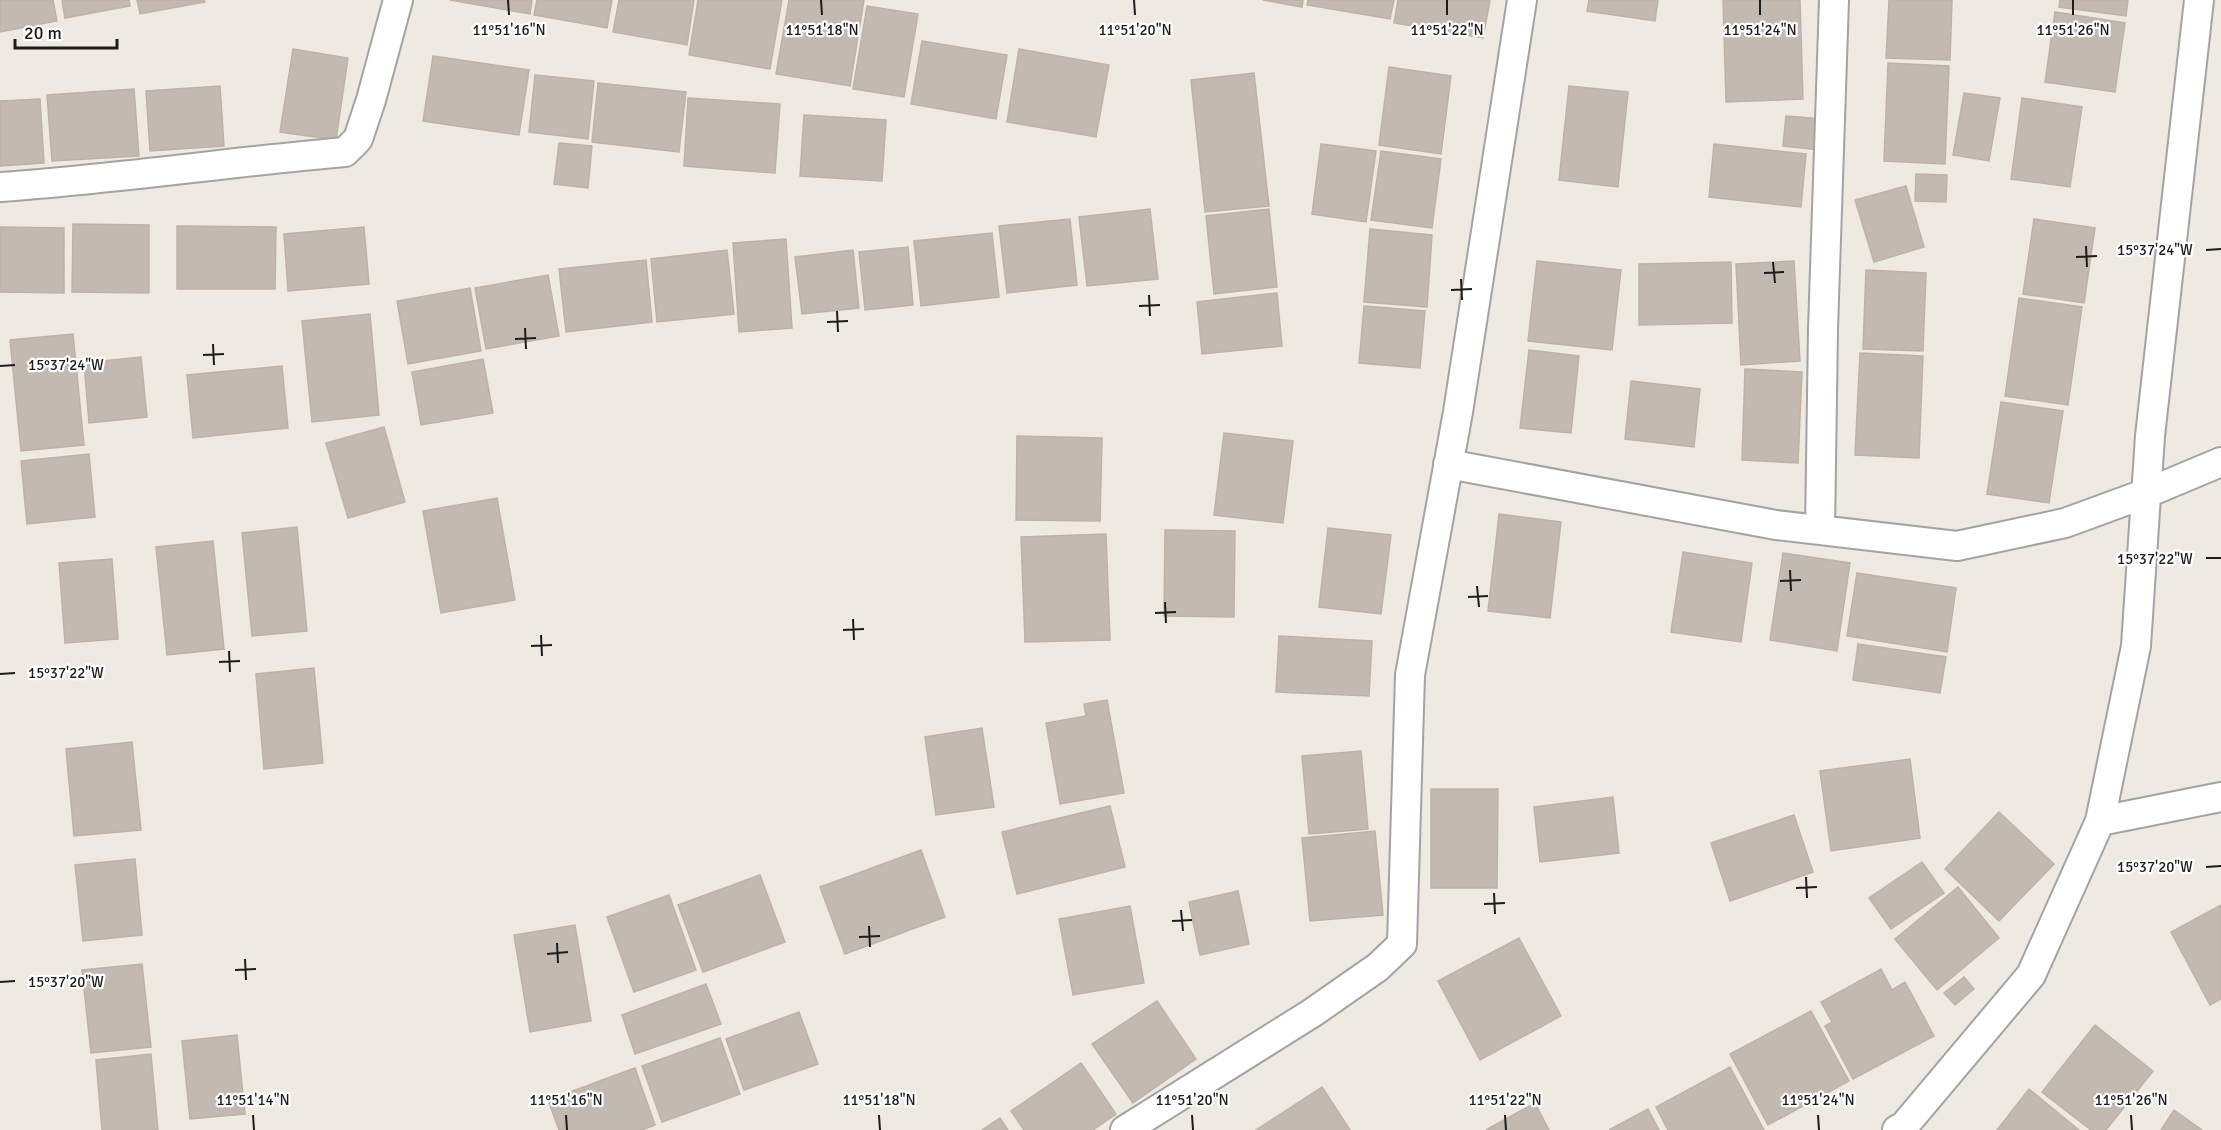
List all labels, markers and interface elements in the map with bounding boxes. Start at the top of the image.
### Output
scale bar [15,12,117,50]
text: 11°51'16"N [472,21,546,39]
text: 11°51'18"N [785,21,859,39]
text: 11°51'20"N [1098,21,1172,39]
text: 11°51'22"N [1410,21,1484,39]
text: 11°51'24"N [1723,21,1797,39]
text: 11°51'26"N [2036,21,2110,39]
text: 20 m [24,22,62,44]
text: 15°37'24"W [2117,241,2193,259]
text: 15°37'24"W [28,356,104,374]
text: 15°37'22"W [2117,550,2193,568]
text: 15°37'22"W [28,664,104,682]
text: 15°37'20"W [2117,858,2193,876]
text: 15°37'20"W [28,973,104,991]
text: 11°51'14"N [216,1091,290,1109]
text: 11°51'16"N [529,1091,603,1109]
text: 11°51'18"N [842,1091,916,1109]
text: 11°51'20"N [1155,1091,1229,1109]
text: 11°51'22"N [1468,1091,1542,1109]
text: 11°51'24"N [1781,1091,1855,1109]
text: 11°51'26"N [2094,1091,2168,1109]

